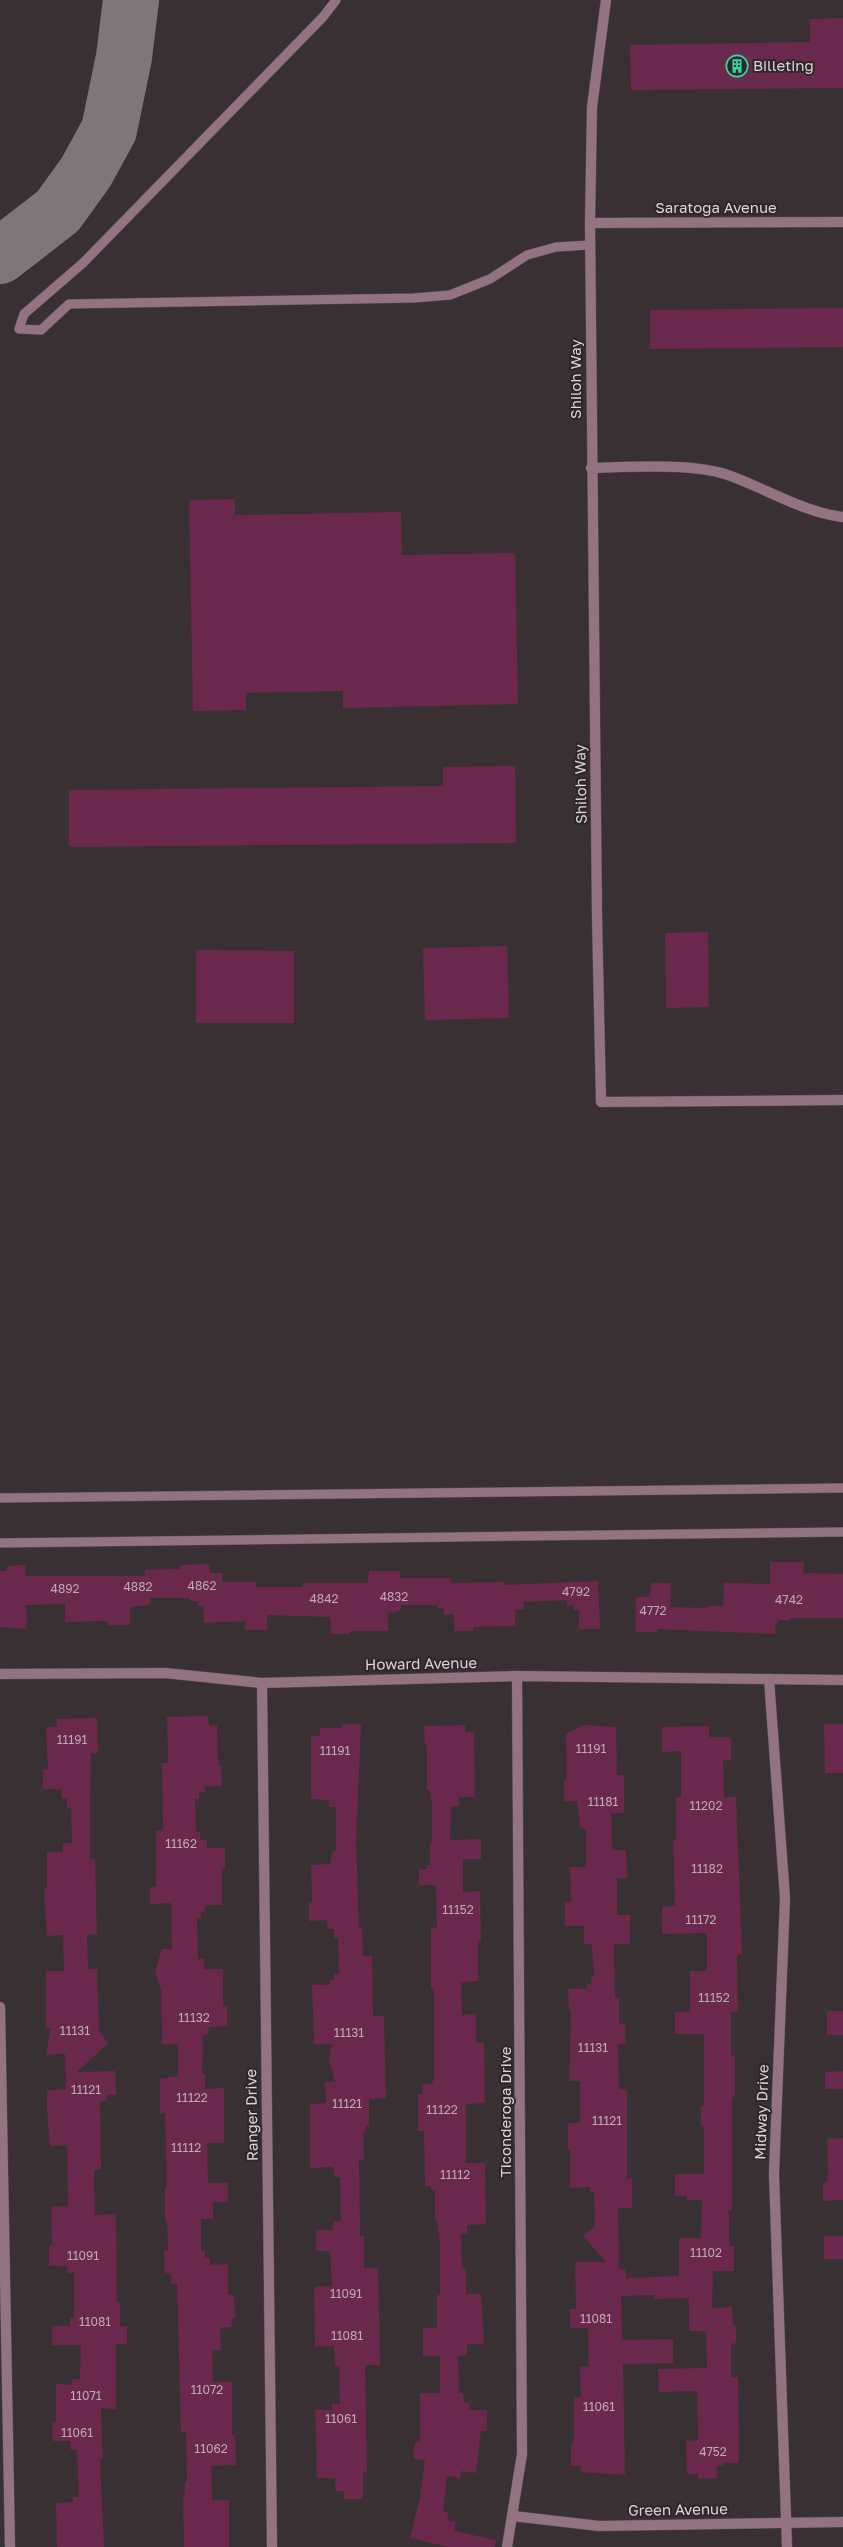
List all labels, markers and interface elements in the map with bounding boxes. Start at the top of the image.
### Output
building icon: Billeting [725,54,749,78]
place label: Billeting [753,56,814,74]
street label: Saratoga Avenue [655,198,777,216]
street label: Shiloh Way [566,338,584,419]
street label: Shiloh Way [570,743,590,824]
house number: 4862 [188,1578,216,1593]
house number: 4882 [124,1579,152,1594]
house number: 4892 [51,1581,79,1596]
house number: 4792 [562,1584,590,1599]
house number: 4832 [380,1589,408,1604]
house number: 4842 [310,1591,338,1606]
house number: 4742 [775,1592,803,1607]
house number: 4772 [639,1603,667,1618]
street label: Howard Avenue [365,1653,478,1673]
house number: 11191 [57,1732,87,1747]
house number: 11191 [576,1741,606,1756]
house number: 11191 [320,1743,350,1758]
house number: 11181 [588,1794,618,1809]
house number: 11202 [689,1798,723,1813]
house number: 11162 [165,1836,197,1851]
house number: 11182 [691,1861,723,1876]
house number: 11152 [442,1902,474,1917]
house number: 11172 [686,1912,716,1927]
house number: 11152 [698,1990,730,2005]
house number: 11132 [178,2010,210,2025]
house number: 11131 [60,2023,90,2038]
house number: 11131 [334,2025,364,2040]
house number: 11131 [578,2040,608,2055]
street label: Ticonderoga Drive [496,2046,514,2177]
street label: Midway Drive [750,2064,772,2160]
street label: Ranger Drive [241,2068,261,2161]
house number: 11121 [71,2082,101,2097]
house number: 11122 [176,2090,208,2105]
house number: 11121 [332,2096,362,2111]
house number: 11122 [426,2102,458,2117]
house number: 11121 [592,2113,622,2128]
house number: 11112 [171,2140,201,2155]
house number: 11112 [440,2167,470,2182]
house number: 11102 [690,2245,722,2260]
house number: 11091 [67,2248,99,2263]
house number: 11091 [330,2286,362,2301]
house number: 11081 [580,2311,612,2326]
house number: 11081 [79,2314,111,2329]
house number: 11081 [331,2328,363,2343]
house number: 11072 [191,2382,223,2397]
house number: 11071 [70,2388,102,2403]
house number: 11061 [583,2399,615,2414]
house number: 11061 [325,2411,357,2426]
house number: 11061 [61,2425,93,2440]
house number: 11062 [194,2441,228,2456]
house number: 4752 [699,2444,727,2459]
street label: Green Avenue [628,2499,728,2519]

